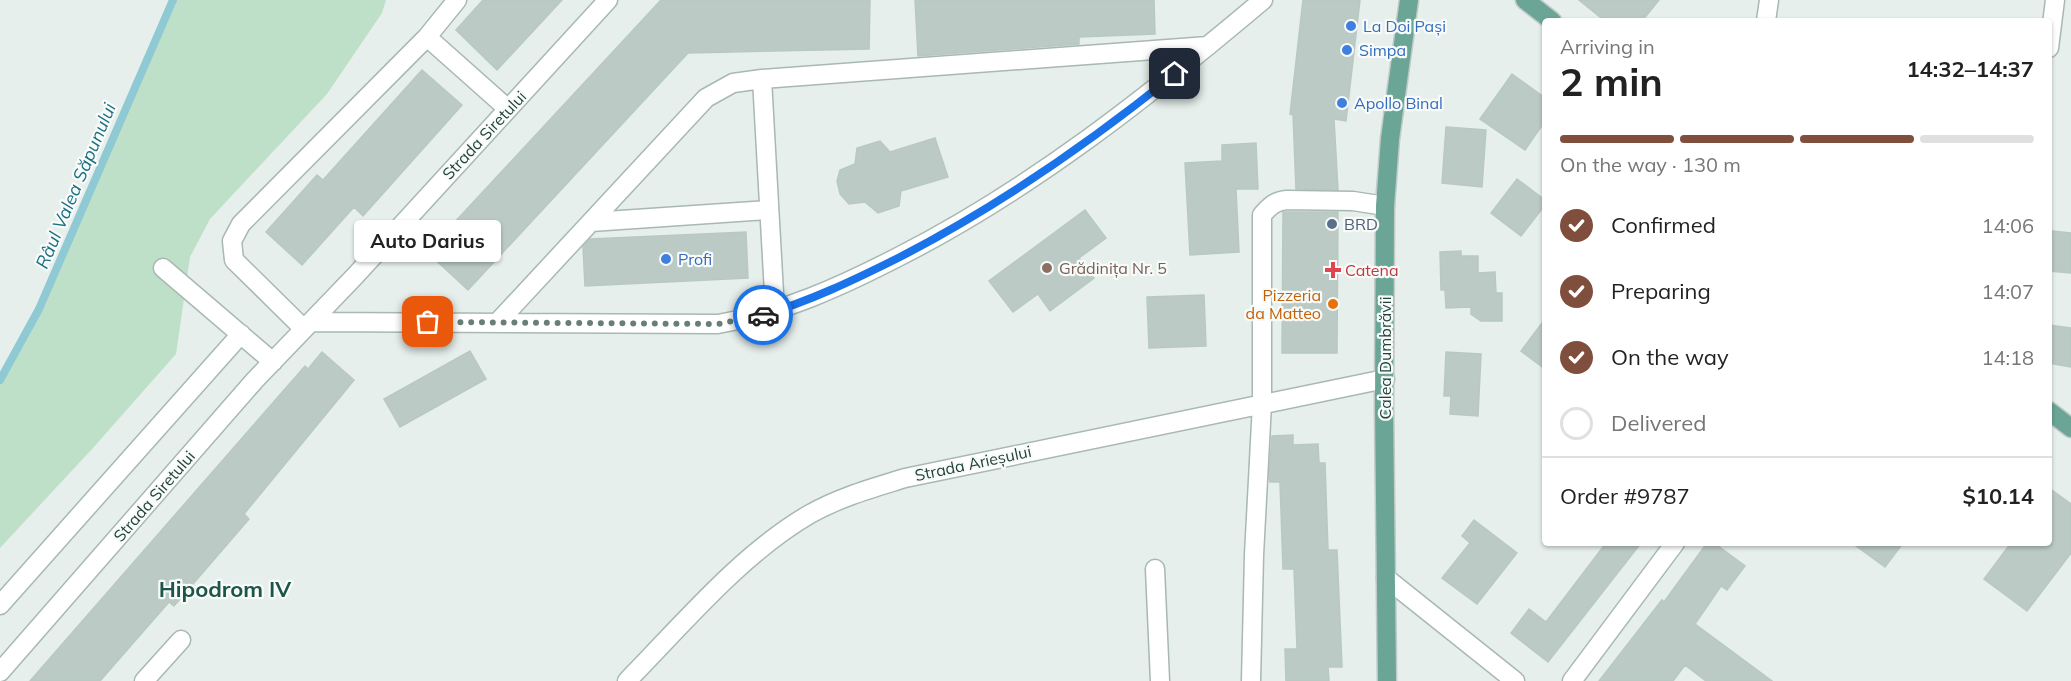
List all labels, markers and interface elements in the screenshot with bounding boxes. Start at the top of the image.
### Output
place label: La Doi Pași [1363,16,1446,36]
marker: La Doi Pași [1344,19,1358,33]
text: Arriving in [1560,34,1655,59]
place label: Simpa [1359,40,1406,60]
marker: Simpa [1340,43,1354,57]
pin [1149,48,1200,99]
text: 14:32–14:37 [1906,55,2034,83]
icon: home [1158,57,1191,90]
text: 2 min [1560,57,1663,106]
street label: Strada Siretului [438,86,530,184]
place label: Apollo Binal [1354,93,1443,113]
marker: Apollo Binal [1335,96,1349,110]
water label: Râul Valea Săpunului [30,99,121,272]
text: On the way · 130 m [1560,152,1741,177]
icon: check [1560,209,1593,242]
text: Confirmed [1611,211,1716,239]
text: 14:06 [1981,213,2034,238]
place label: BRD [1344,214,1378,234]
marker: BRD [1325,217,1339,231]
callout: Auto Darius [354,220,502,262]
text: Auto Darius [370,228,485,253]
place label: Profi [678,249,712,269]
marker: Profi [659,252,673,266]
place label: Grădinița Nr. 5 [1059,258,1167,278]
place label: Catena [1345,260,1398,280]
marker: Grădinița Nr. 5 [1040,261,1054,275]
marker: Catena [1326,263,1340,277]
icon: check [1560,275,1593,308]
text: Preparing [1611,277,1711,305]
text: 14:07 [1981,279,2034,304]
courier [733,285,793,345]
place label: Pizzeria da Matteo [1246,285,1321,323]
pin [402,296,453,347]
marker: Pizzeria da Matteo [1326,297,1340,311]
street label: Calea Dumbrăvii [1375,297,1395,419]
icon: car [747,299,780,332]
icon: bag [411,305,444,338]
icon: check [1560,341,1593,374]
text: On the way [1611,343,1729,371]
text: 14:18 [1981,345,2034,370]
text: Delivered [1611,409,1706,437]
street label: Strada Arieșului [913,441,1033,485]
street label: Strada Siretului [109,446,199,546]
text: Order #9787 [1560,482,1690,510]
text: $10.14 [1963,482,2034,510]
district label: Hipodrom IV [159,575,292,603]

